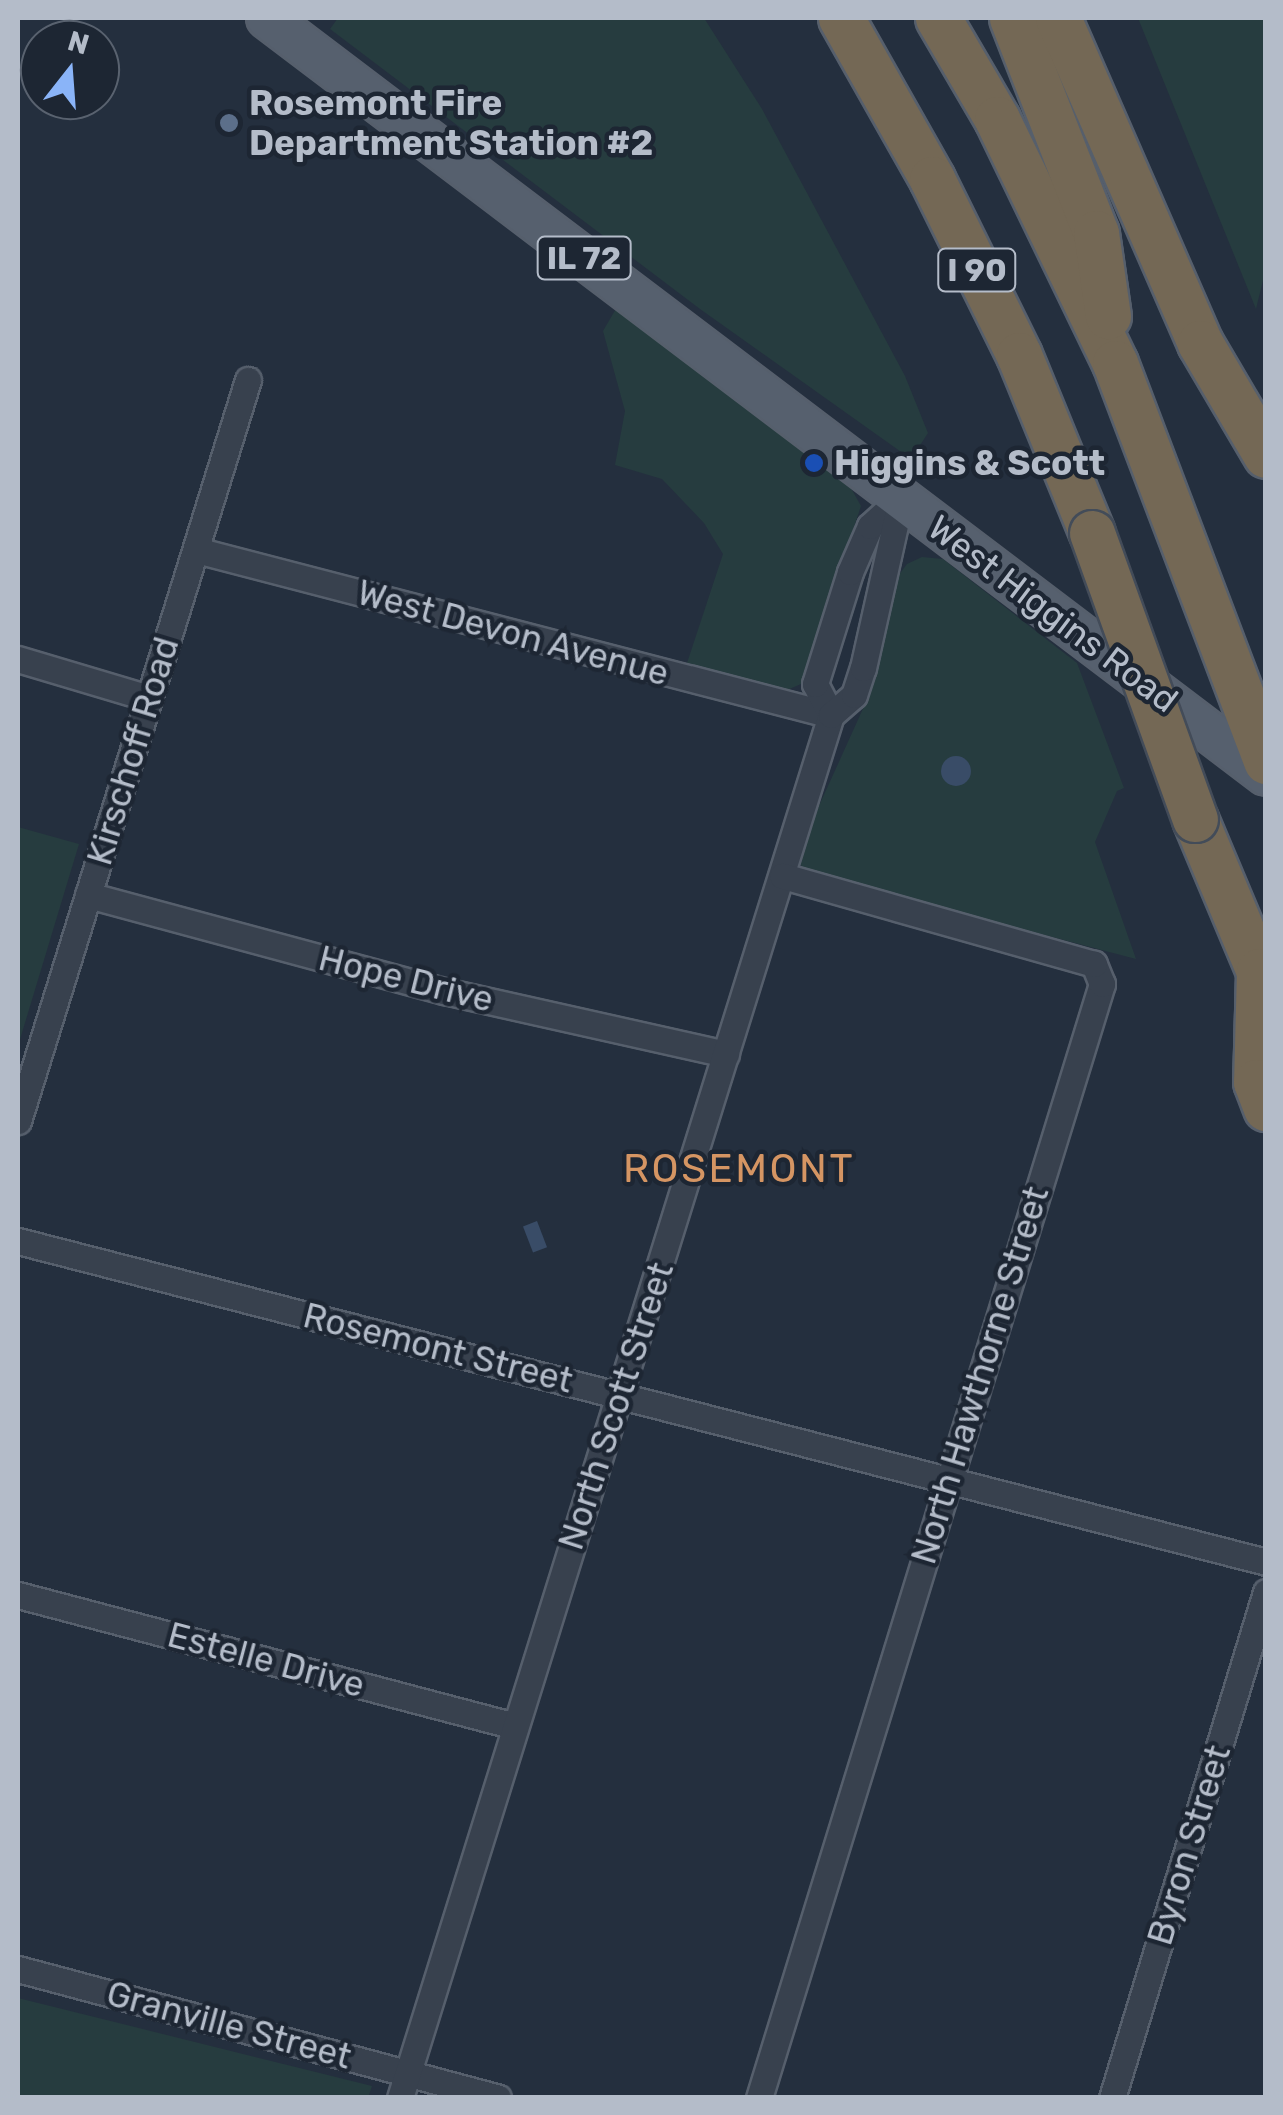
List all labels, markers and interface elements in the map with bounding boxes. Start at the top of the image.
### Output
north arrow [20,20,120,120]
text: N [64,24,93,61]
place label: Rosemont Fire Department Station #2 [249,82,653,164]
marker: Rosemont Fire Department Station #2 [218,112,240,134]
road number: IL 72 [534,231,634,285]
road number: I 90 [937,243,1017,297]
place label: Higgins & Scott [834,442,1105,484]
marker: Higgins & Scott [803,452,825,474]
street label: West Higgins Road [920,507,1186,721]
street label: West Devon Avenue [352,571,674,695]
street label: Kirschoff Road [78,632,188,870]
street label: Hope Drive [314,937,498,1021]
district label: ROSEMONT [623,1145,855,1193]
street label: North Hawthorne Street [903,1181,1057,1569]
street label: North Scott Street [550,1257,682,1555]
street label: Rosemont Street [299,1294,577,1402]
street label: Estelle Drive [163,1614,369,1706]
street label: Byron Street [1139,1740,1239,1950]
street label: Granville Street [102,1972,356,2078]

